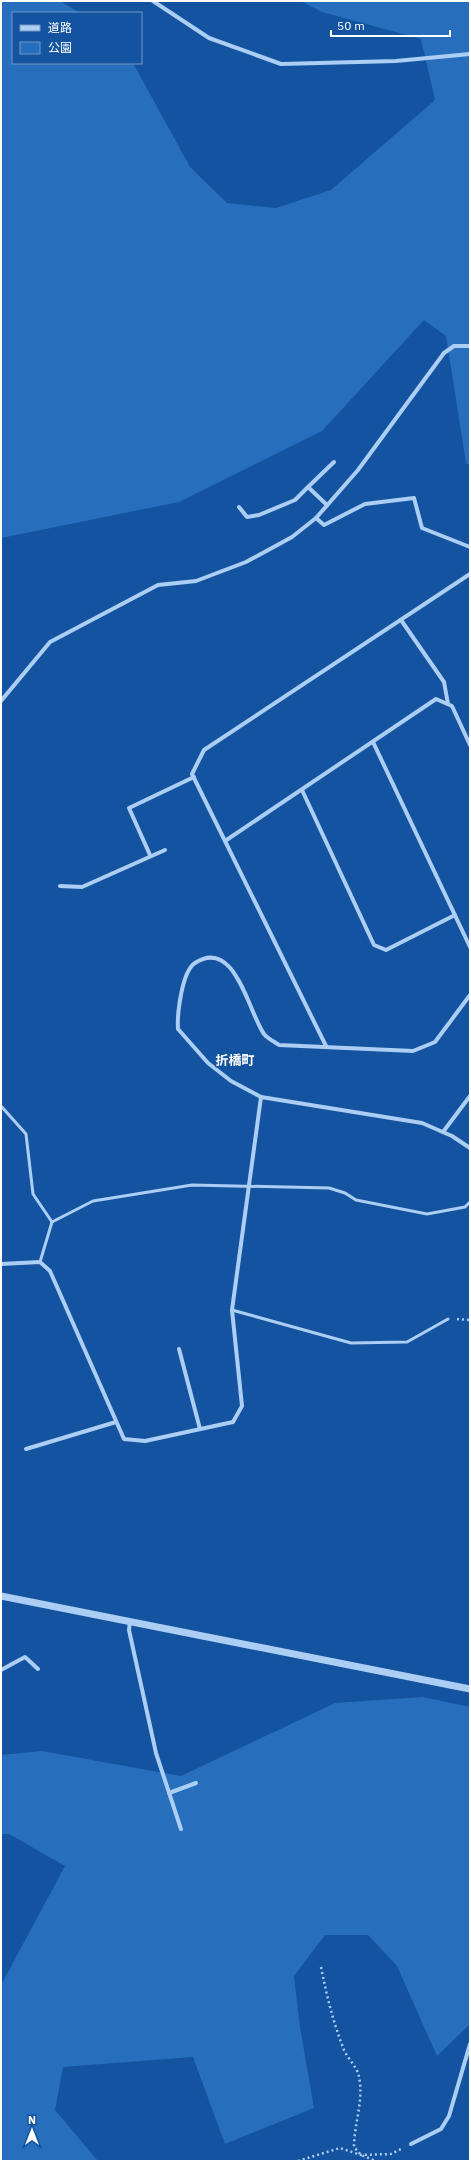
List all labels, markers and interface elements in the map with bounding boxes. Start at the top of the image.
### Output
legend [12,12,142,64]
scale bar [331,12,450,38]
text: 50 m [337,18,365,33]
text: 道路 [48,20,72,35]
text: 公園 [48,40,72,55]
district label: 折橋町 [215,1052,255,1069]
north arrow [12,2110,52,2150]
text: N [28,2113,36,2127]

